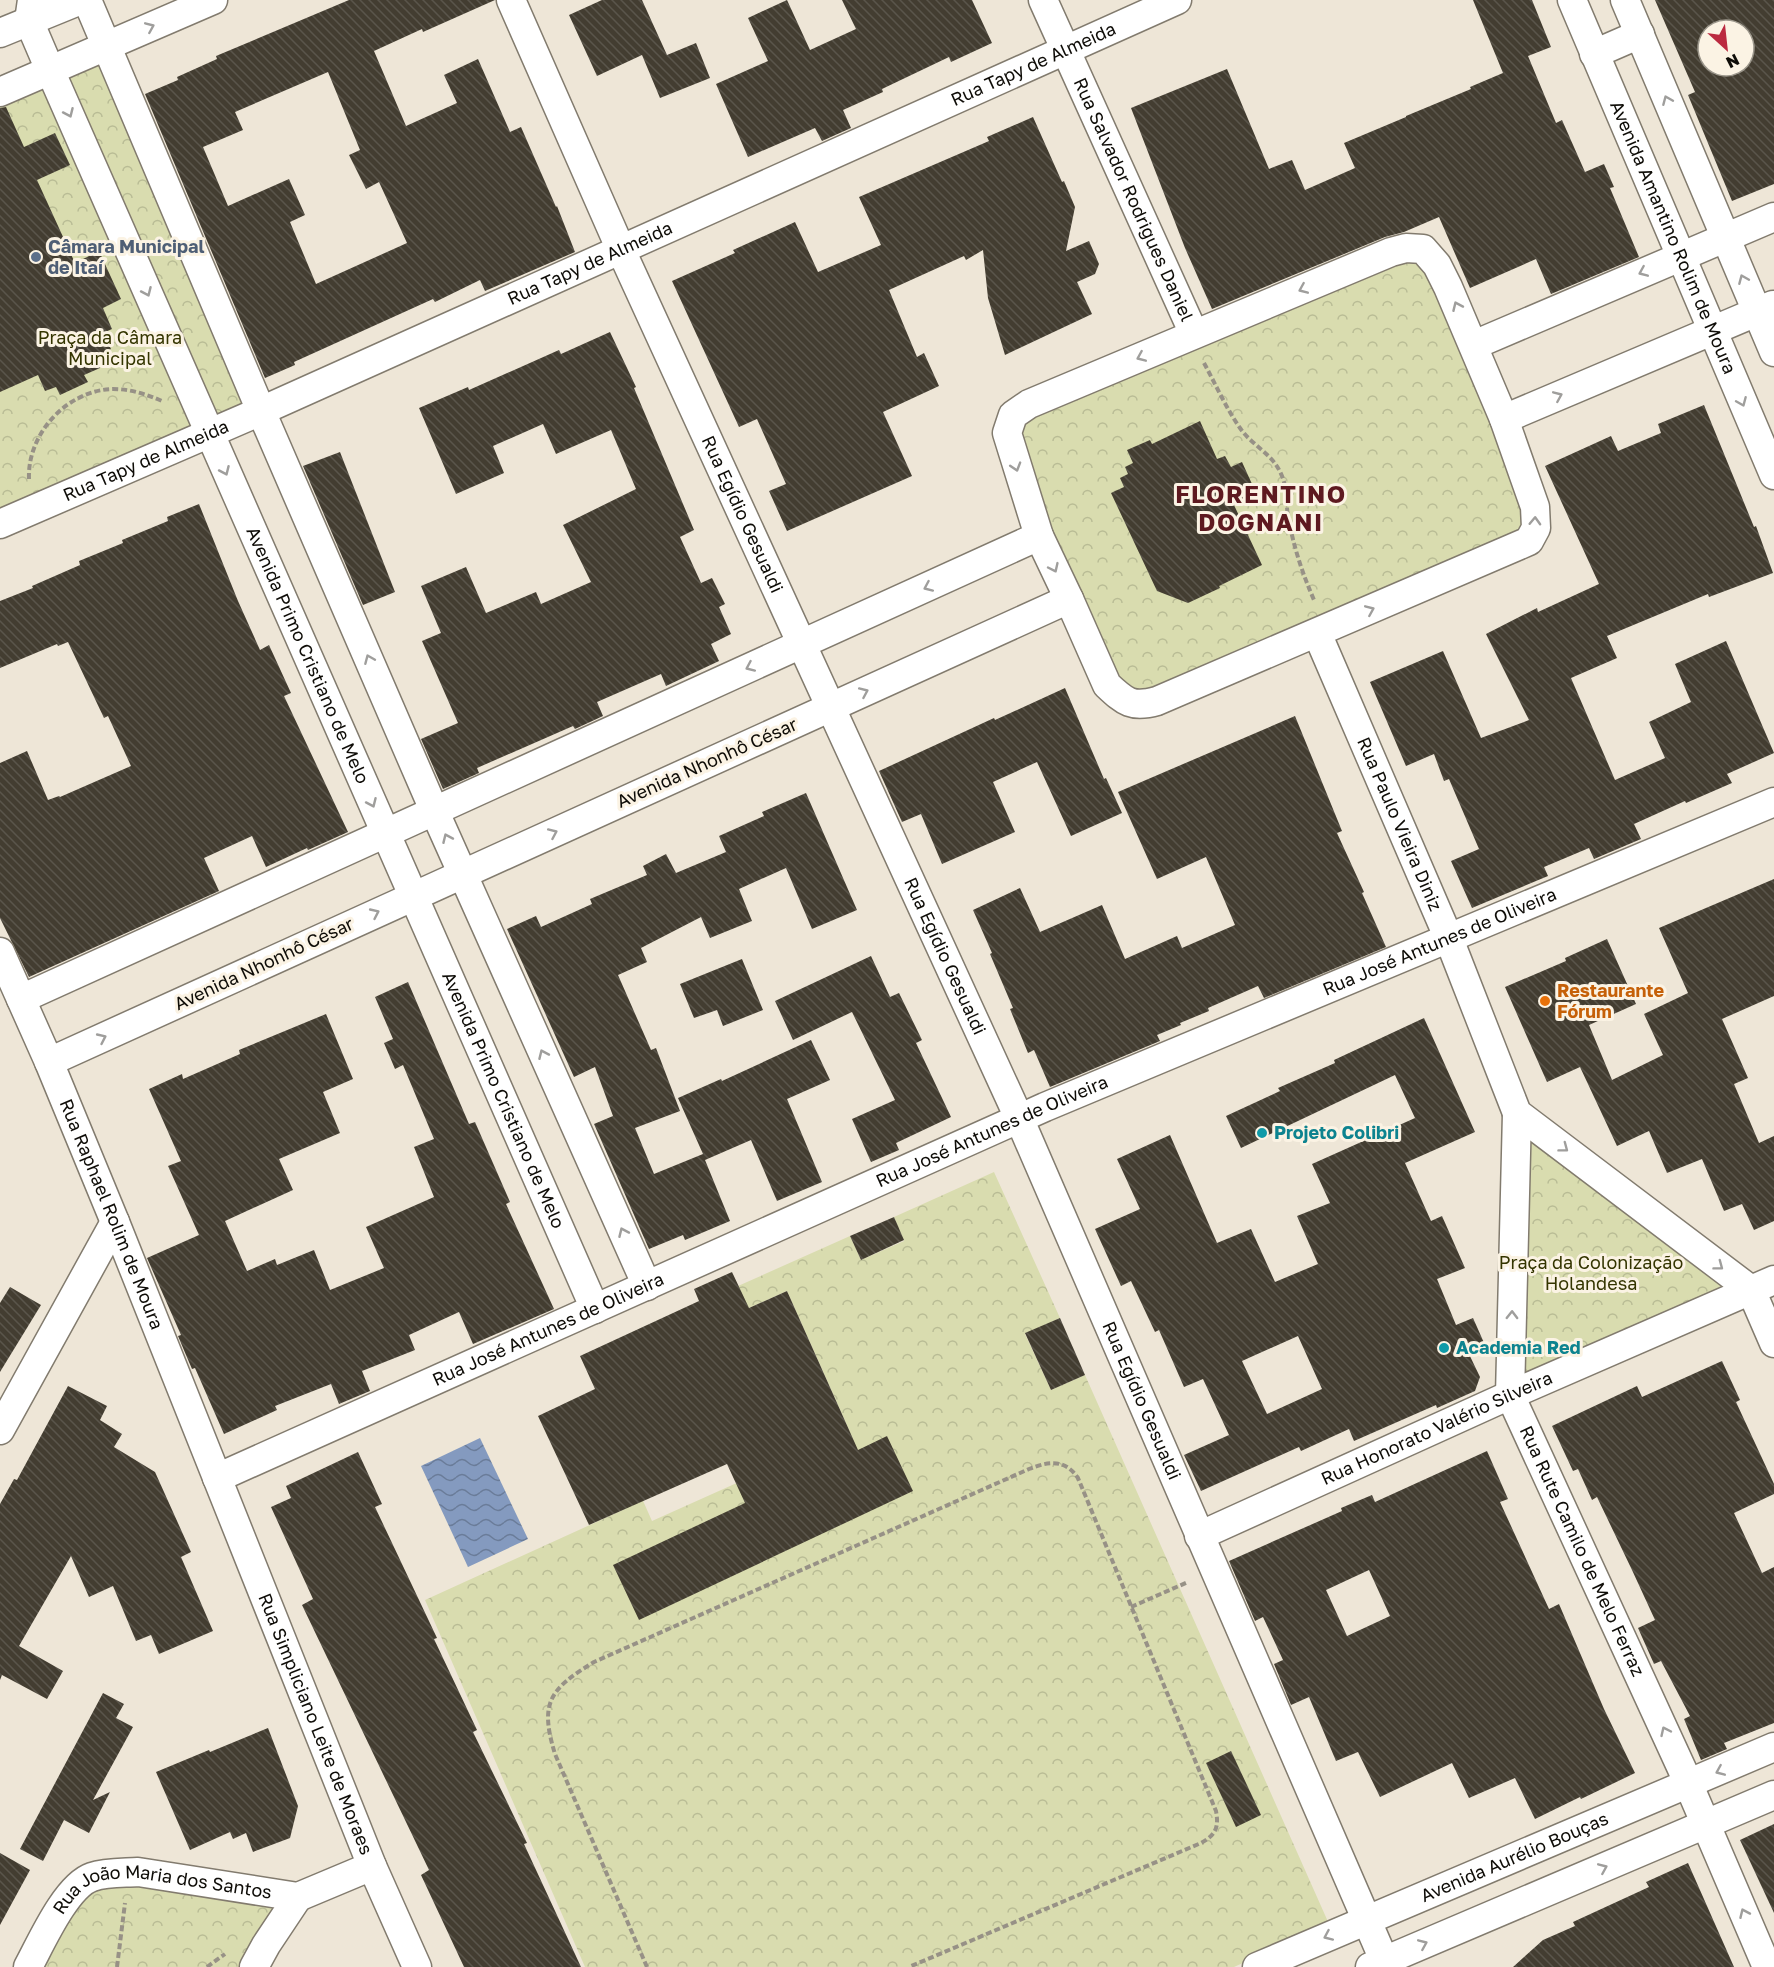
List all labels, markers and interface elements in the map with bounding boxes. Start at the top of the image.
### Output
street label: Rua Tapy de Almeida [947,17,1119,110]
north arrow [1696,18,1756,78]
one-way arrow [144,22,155,34]
text: N [1723,50,1743,73]
street label: Rua Salvador Rodrigues Daniel [1070,74,1199,325]
one-way arrow [1662,95,1674,106]
street label: Avenida Amantino Rolim de Moura [1606,97,1742,377]
one-way arrow [62,107,74,118]
street label: Rua Tapy de Almeida [504,216,675,309]
place label: Câmara Municipal de Itaí [48,235,204,278]
marker: Câmara Municipal de Itaí [29,250,43,264]
one-way arrow [1638,265,1649,277]
one-way arrow [1738,275,1750,286]
one-way arrow [1298,282,1309,294]
one-way arrow [140,285,152,296]
one-way arrow [1452,302,1464,313]
park label: Praça da Câmara Municipal [38,326,182,369]
one-way arrow [1136,350,1147,362]
one-way arrow [1551,391,1562,403]
one-way arrow [1735,396,1747,407]
street label: Rua Tapy de Almeida [59,414,232,505]
street label: Rua Egídio Gesualdi [698,432,789,596]
one-way arrow [1009,461,1021,472]
one-way arrow [218,464,230,475]
district label: FLORENTINO DOGNANI [1175,479,1347,536]
one-way arrow [1528,516,1541,525]
street label: Avenida Primo Cristiano de Melo [242,523,375,787]
one-way arrow [1047,561,1059,572]
one-way arrow [923,579,934,591]
one-way arrow [1364,605,1375,617]
one-way arrow [364,654,376,665]
one-way arrow [745,660,756,672]
one-way arrow [858,687,869,699]
street label: Avenida Nhonhô César [613,712,800,812]
street label: Rua Paulo Vieira Diniz [1353,733,1447,914]
one-way arrow [364,796,376,807]
one-way arrow [547,829,558,841]
one-way arrow [442,833,454,844]
street label: Rua Egídio Gesualdi [900,874,991,1038]
street label: Rua José Antunes de Oliveira [1319,882,1559,1000]
one-way arrow [369,909,380,921]
street label: Avenida Nhonhô César [170,912,357,1014]
street label: Avenida Primo Cristiano de Melo [438,968,570,1232]
place label: Restaurante Fórum [1557,979,1664,1022]
marker: Restaurante Fórum [1538,994,1552,1008]
one-way arrow [96,1033,107,1045]
one-way arrow [539,1049,551,1060]
street label: Rua José Antunes de Oliveira [872,1070,1111,1191]
street label: Rua Raphael Rolim de Moura [55,1095,169,1332]
place label: Projeto Colibri [1274,1121,1399,1143]
marker: Projeto Colibri [1255,1126,1269,1140]
one-way arrow [1557,1141,1568,1152]
one-way arrow [618,1227,630,1238]
park label: Praça da Colonização Holandesa [1499,1251,1683,1294]
one-way arrow [1713,1258,1724,1269]
street label: Rua José Antunes de Oliveira [429,1267,667,1390]
one-way arrow [1506,1311,1518,1320]
street label: Rua Egídio Gesualdi [1098,1318,1186,1483]
place label: Academia Red [1456,1336,1581,1358]
marker: Academia Red [1437,1341,1451,1355]
street label: Rua Honorato Valério Silveira [1317,1366,1555,1489]
street label: Rua Rute Camilo de Melo Ferraz [1516,1422,1650,1680]
street label: Rua Simpliciano Leite de Moraes [254,1590,378,1858]
one-way arrow [1660,1726,1672,1737]
one-way arrow [1716,1763,1727,1775]
street label: Avenida Aurélio Bouças [1417,1807,1611,1906]
street label: Rua João Maria dos Santos [47,1860,274,1918]
one-way arrow [1597,1863,1608,1875]
one-way arrow [1739,1909,1751,1920]
one-way arrow [1323,1929,1334,1941]
one-way arrow [1417,1939,1428,1951]

